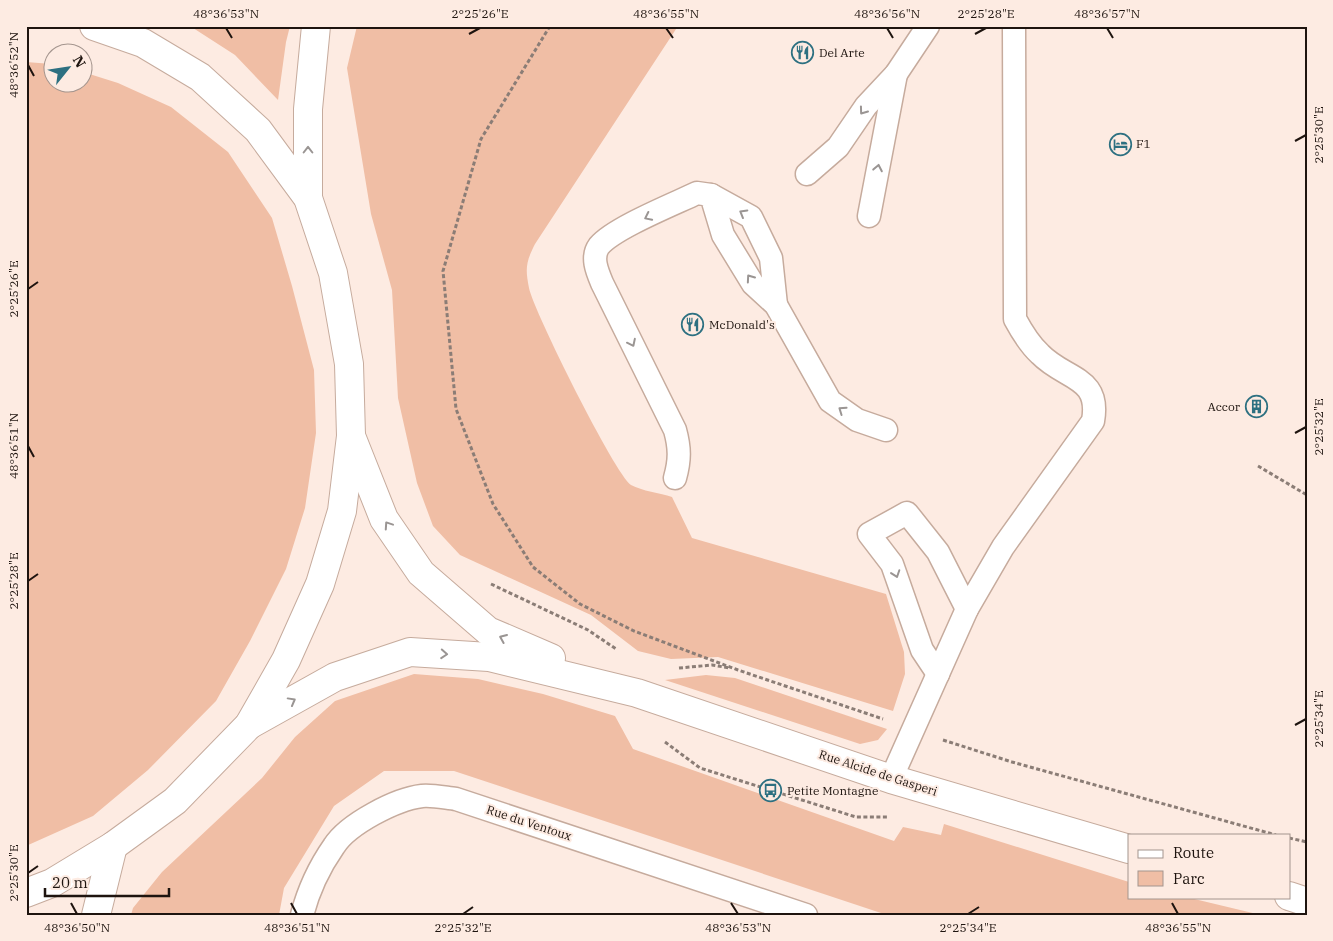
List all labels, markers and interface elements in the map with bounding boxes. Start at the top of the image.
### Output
text: 48°36'53"N [193,6,259,21]
text: 2°25'26"E [451,6,509,21]
text: 48°36'55"N [633,6,699,21]
text: 48°36'56"N [854,6,920,21]
text: 2°25'28"E [957,6,1015,21]
text: 48°36'57"N [1074,6,1140,21]
text: 48°36'52"N [6,32,21,98]
restaurant icon: Del Arte [791,41,815,65]
north arrow [42,42,92,92]
place label: Del Arte [819,45,865,60]
text: N [69,52,90,71]
one-way arrow [860,105,869,114]
text: 2°25'30"E [1311,106,1326,164]
hotel icon: F1 [1108,132,1132,156]
place label: F1 [1136,136,1151,151]
one-way arrow [303,145,313,153]
one-way arrow [873,163,883,172]
one-way arrow [740,209,749,219]
one-way arrow [644,211,653,221]
text: 2°25'26"E [6,260,21,318]
one-way arrow [747,275,756,284]
restaurant icon: McDonald's [681,313,705,337]
place label: McDonald's [709,317,775,332]
one-way arrow [625,338,636,347]
building icon: Accor [1244,395,1268,419]
text: 2°25'32"E [1311,398,1326,456]
place label: Accor [1208,399,1241,414]
one-way arrow [838,407,848,416]
text: 48°36'51"N [6,413,21,479]
one-way arrow [385,522,394,531]
text: 2°25'28"E [6,552,21,610]
one-way arrow [890,569,900,578]
one-way arrow [499,633,508,644]
one-way arrow [440,648,448,659]
text: 2°25'34"E [1311,690,1326,748]
one-way arrow [286,698,295,708]
street label: Rue Alcide de Gasperi [817,746,939,799]
bus stop icon: Petite Montagne [759,779,783,803]
place label: Petite Montagne [787,783,878,798]
street label: Rue du Ventoux [485,802,574,843]
legend [1128,834,1290,898]
text: Route [1173,843,1214,862]
text: 2°25'30"E [6,844,21,902]
scale bar [45,866,169,898]
text: Parc [1173,869,1205,888]
text: 20 m [52,873,88,892]
text: 48°36'50"N [44,920,110,935]
text: 48°36'51"N [264,920,330,935]
text: 2°25'32"E [434,920,492,935]
text: 48°36'53"N [705,920,771,935]
text: 2°25'34"E [939,920,997,935]
text: 48°36'55"N [1145,920,1211,935]

